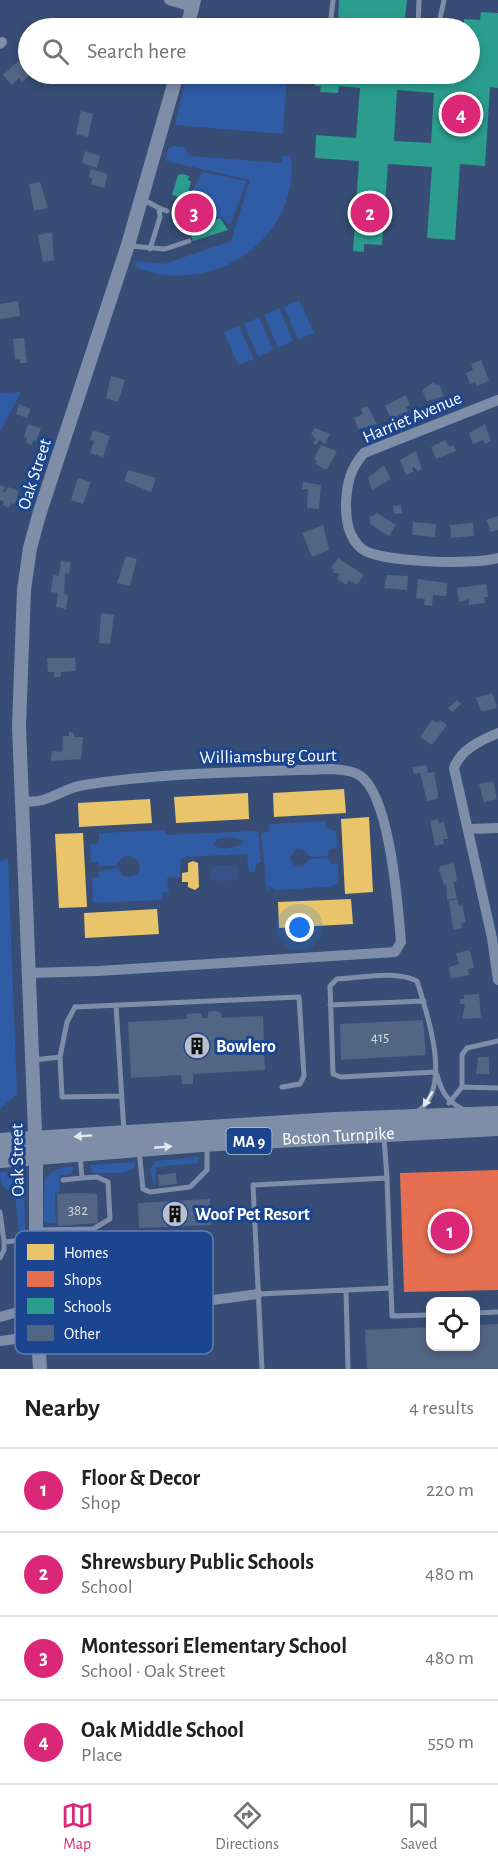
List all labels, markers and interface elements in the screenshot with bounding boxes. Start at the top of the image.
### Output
search box [18,18,480,84]
icon: search [39,35,72,68]
text: Search here [87,40,186,62]
pin: 4 [442,92,480,136]
pin: 3 [174,190,214,236]
pin: 2 [350,190,389,236]
street label: Harriet Avenue [360,389,464,447]
street label: Oak Street [15,436,55,512]
street label: Williamsburg Court [199,747,337,767]
your location [285,913,314,942]
house number: 415 [371,1030,389,1045]
building icon: Bowlero [182,1031,212,1061]
place label: Bowlero [216,1038,276,1056]
one-way arrow [423,1091,433,1108]
street label: Oak Street [8,1123,28,1197]
street label: Boston Turnpike [281,1125,395,1149]
road number: MA 9 [226,1128,272,1154]
one-way arrow [74,1131,93,1141]
one-way arrow [154,1142,173,1151]
building icon: Woof Pet Resort [160,1199,190,1229]
house number: 382 [68,1203,88,1218]
place label: Woof Pet Resort [195,1206,310,1224]
pin: 1 [430,1208,470,1254]
legend [15,1231,213,1354]
text: Homes [64,1245,108,1261]
text: Shops [64,1272,102,1288]
map controls [426,1297,480,1351]
button: locate [426,1297,480,1351]
text: Schools [64,1299,111,1315]
text: Other [64,1326,101,1342]
text: Nearby [24,1395,100,1421]
text: 4 results [409,1398,474,1418]
text: Floor & Decor [81,1467,200,1489]
text: 1 [40,1480,47,1500]
text: 220 m [426,1480,474,1500]
text: Shop [81,1493,121,1513]
text: Shrewsbury Public Schools [81,1551,314,1573]
text: 2 [39,1564,48,1584]
text: 480 m [425,1564,474,1584]
text: School [81,1577,133,1597]
text: Montessori Elementary School [81,1635,347,1657]
text: 3 [39,1648,48,1668]
text: 480 m [425,1648,474,1668]
text: School · Oak Street [81,1661,225,1681]
text: Oak Middle School [81,1719,244,1741]
text: 4 [38,1732,49,1752]
text: 550 m [427,1732,474,1752]
text: Place [81,1745,122,1765]
tab: Map [61,1799,94,1854]
tab: Directions [215,1799,279,1854]
tab: Saved [401,1799,437,1854]

